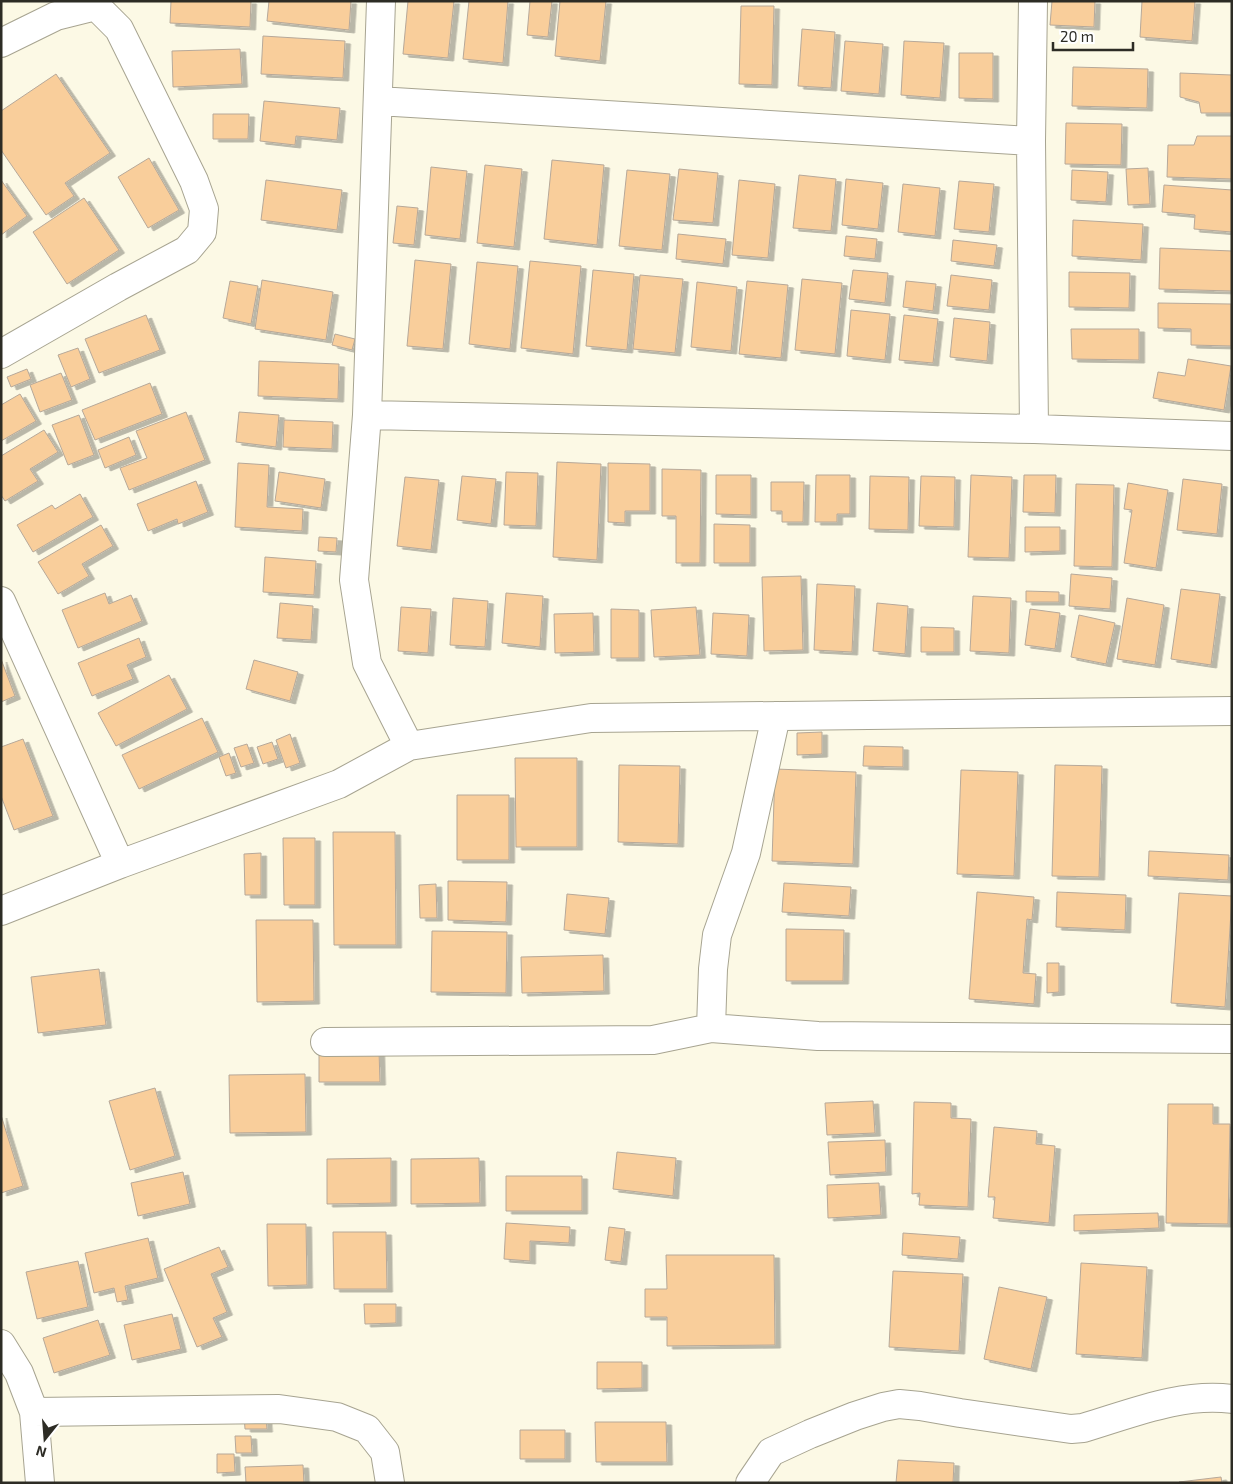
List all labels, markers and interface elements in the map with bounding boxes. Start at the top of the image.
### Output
scale bar [1053,20,1133,52]
text: 20 m [1060,27,1094,45]
north arrow [20,1414,70,1464]
text: N [34,1442,48,1462]

